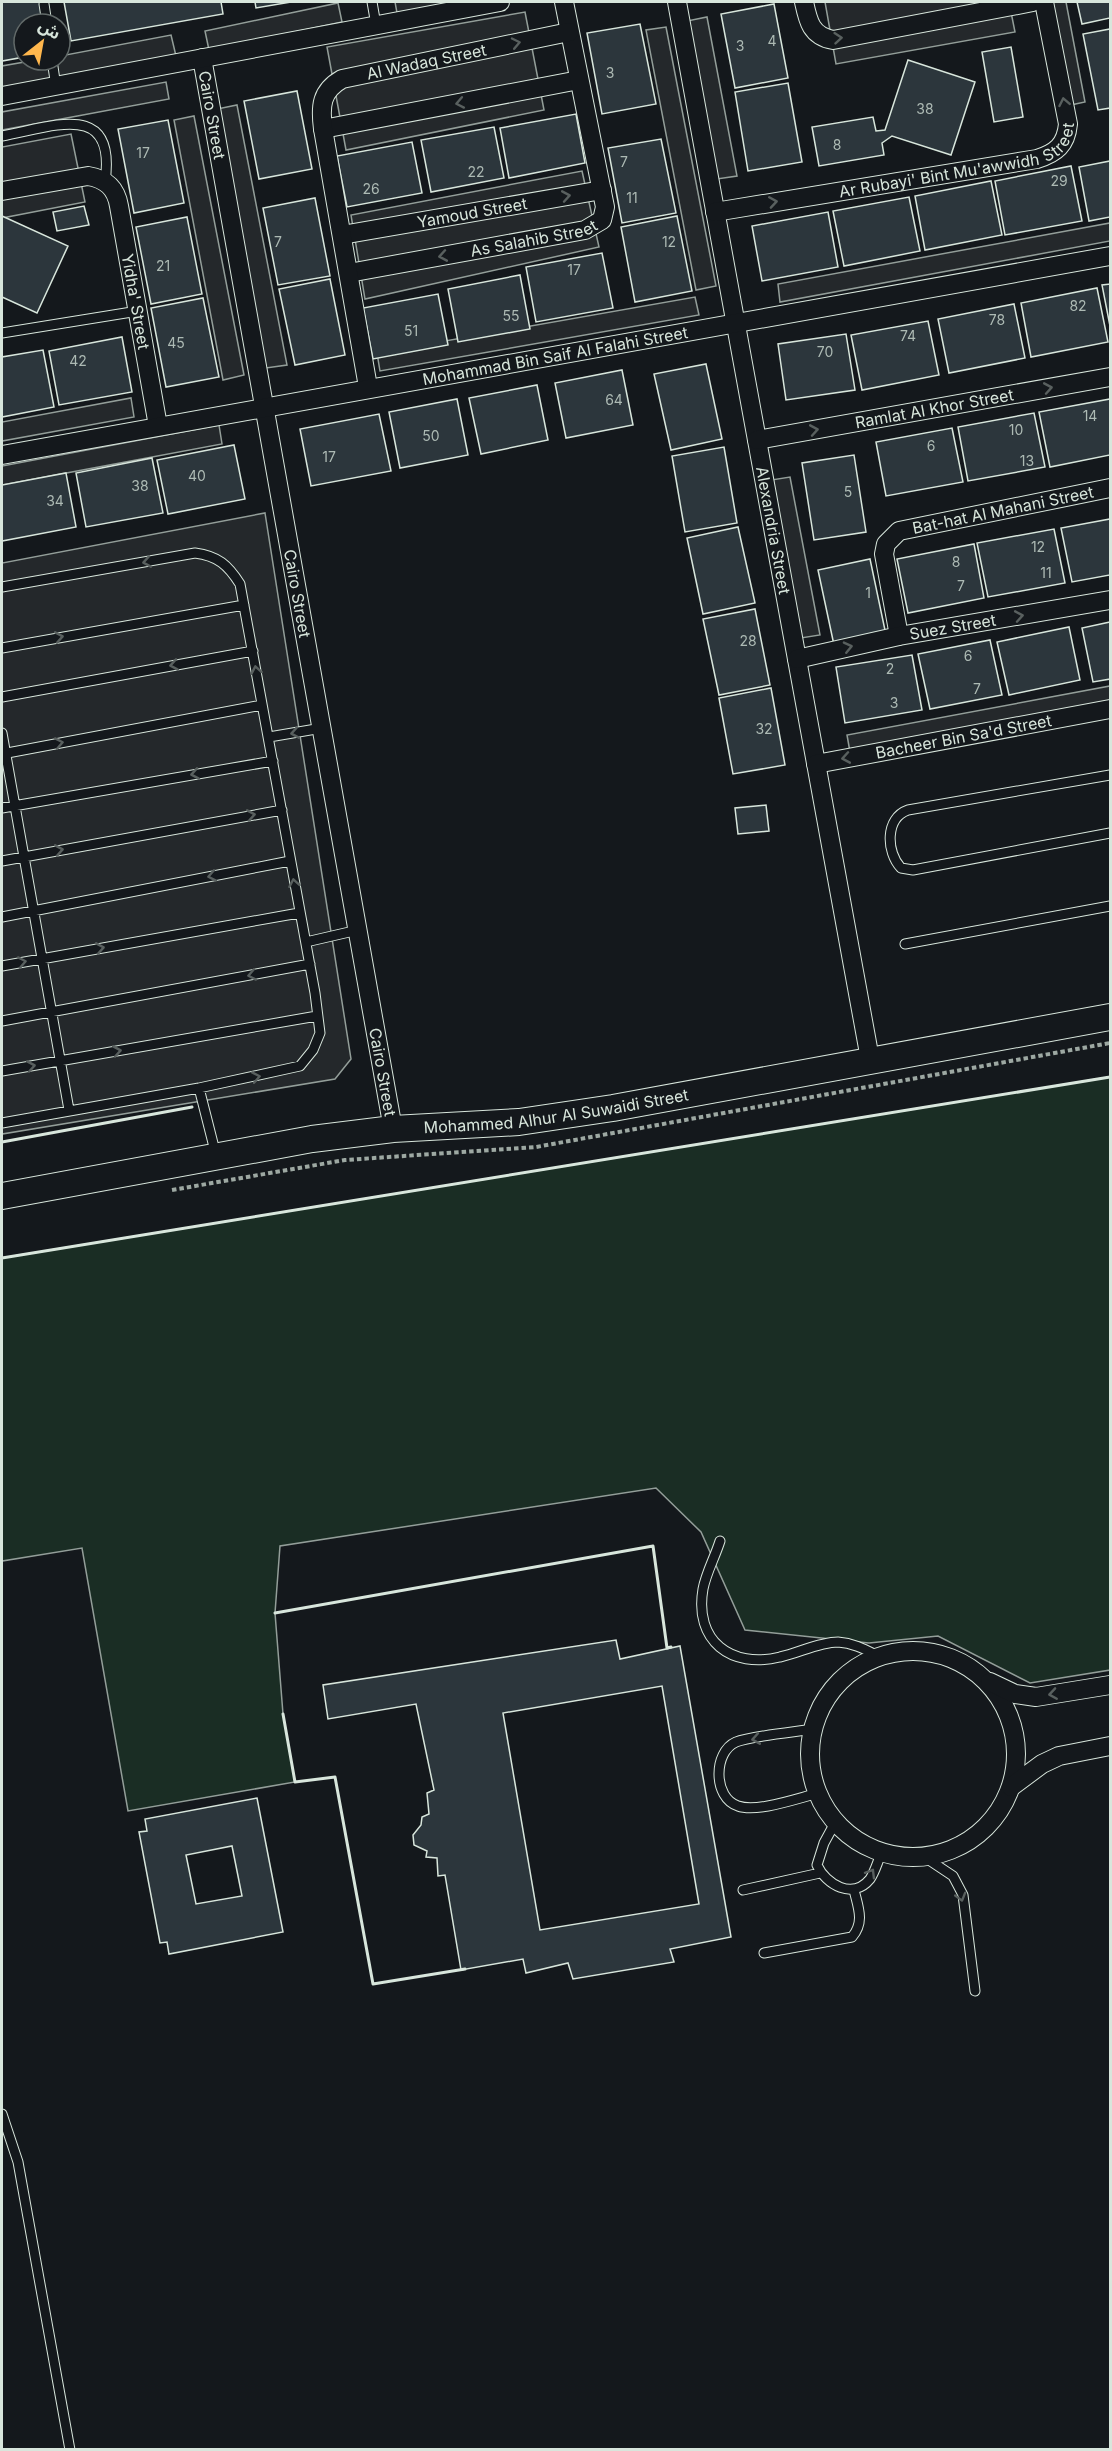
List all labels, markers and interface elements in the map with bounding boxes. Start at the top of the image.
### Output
north arrow [12,12,72,72]
text: ش [35,15,64,43]
house number: 4 [767,32,777,49]
one-way arrow [834,32,843,45]
one-way arrow [511,37,521,50]
house number: 3 [736,37,744,54]
street label: Al Wadaq Street [365,39,488,84]
house number: 3 [606,64,614,81]
street label: Cairo Street [194,69,230,161]
one-way arrow [455,96,465,109]
one-way arrow [1058,97,1071,107]
house number: 38 [916,100,934,117]
street label: Ar Rubayi' Bint Mu'awwidh Street [837,122,1078,201]
house number: 8 [833,136,841,153]
house number: 17 [136,144,150,161]
house number: 7 [620,153,628,170]
house number: 22 [467,163,485,180]
house number: 29 [1050,172,1068,189]
house number: 26 [362,180,380,197]
house number: 11 [626,189,638,206]
one-way arrow [560,190,570,203]
street label: Yamoud Street [416,193,529,232]
one-way arrow [767,196,777,209]
street label: As Salahib Street [469,215,601,261]
house number: 7 [274,233,282,250]
house number: 12 [662,233,676,250]
one-way arrow [438,249,448,262]
street label: Yidha' Street [118,252,154,351]
house number: 21 [156,257,170,274]
house number: 17 [567,261,581,278]
house number: 82 [1069,297,1087,314]
house number: 55 [502,307,520,324]
house number: 78 [989,311,1005,328]
house number: 51 [404,322,418,339]
street label: Mohammad Bin Saif Al Falahi Street [421,322,689,389]
house number: 74 [900,327,916,344]
house number: 45 [167,334,185,351]
house number: 70 [817,343,833,360]
house number: 42 [69,352,87,369]
one-way arrow [1042,382,1052,395]
street label: Ramlat Al Khor Street [853,384,1015,432]
house number: 64 [605,391,623,408]
house number: 14 [1083,407,1097,424]
house number: 10 [1009,421,1023,438]
one-way arrow [810,424,819,436]
house number: 50 [422,427,440,444]
house number: 6 [927,437,935,454]
house number: 17 [322,448,336,465]
house number: 13 [1020,452,1034,469]
street label: Alexandria Street [752,465,795,596]
house number: 40 [188,467,206,484]
house number: 38 [131,477,149,494]
street label: Bat-hat Al Mahani Street [911,482,1095,538]
house number: 5 [844,483,852,500]
house number: 34 [46,492,64,509]
house number: 12 [1031,538,1045,555]
street label: Cairo Street [280,548,315,639]
house number: 8 [952,553,960,570]
one-way arrow [142,555,152,567]
house number: 11 [1040,564,1052,581]
house number: 7 [957,577,965,594]
house number: 1 [865,584,871,601]
street label: Suez Street [908,610,997,644]
one-way arrow [1014,610,1024,623]
one-way arrow [54,632,64,644]
house number: 28 [739,632,757,649]
one-way arrow [843,642,853,655]
house number: 6 [964,647,972,664]
one-way arrow [170,658,180,671]
house number: 2 [886,660,894,677]
one-way arrow [250,666,263,676]
house number: 7 [973,680,981,697]
house number: 3 [890,694,898,711]
street label: Bacheer Bin Sa'd Street [874,710,1053,763]
house number: 32 [755,720,773,737]
one-way arrow [290,726,300,738]
one-way arrow [54,738,64,750]
one-way arrow [842,751,852,764]
one-way arrow [190,768,199,780]
one-way arrow [246,810,256,822]
one-way arrow [54,844,64,857]
one-way arrow [207,869,217,882]
one-way arrow [288,878,301,888]
one-way arrow [95,943,105,955]
one-way arrow [17,956,27,969]
one-way arrow [248,968,258,981]
street label: Cairo Street [365,1026,401,1118]
one-way arrow [112,1045,122,1058]
one-way arrow [25,1060,35,1073]
one-way arrow [251,1071,261,1084]
street label: Mohammed Alhur Al Suwaidi Street [423,1084,690,1137]
one-way arrow [1048,1687,1058,1700]
one-way arrow [751,1732,761,1745]
one-way arrow [864,1869,875,1879]
one-way arrow [954,1891,966,1902]

